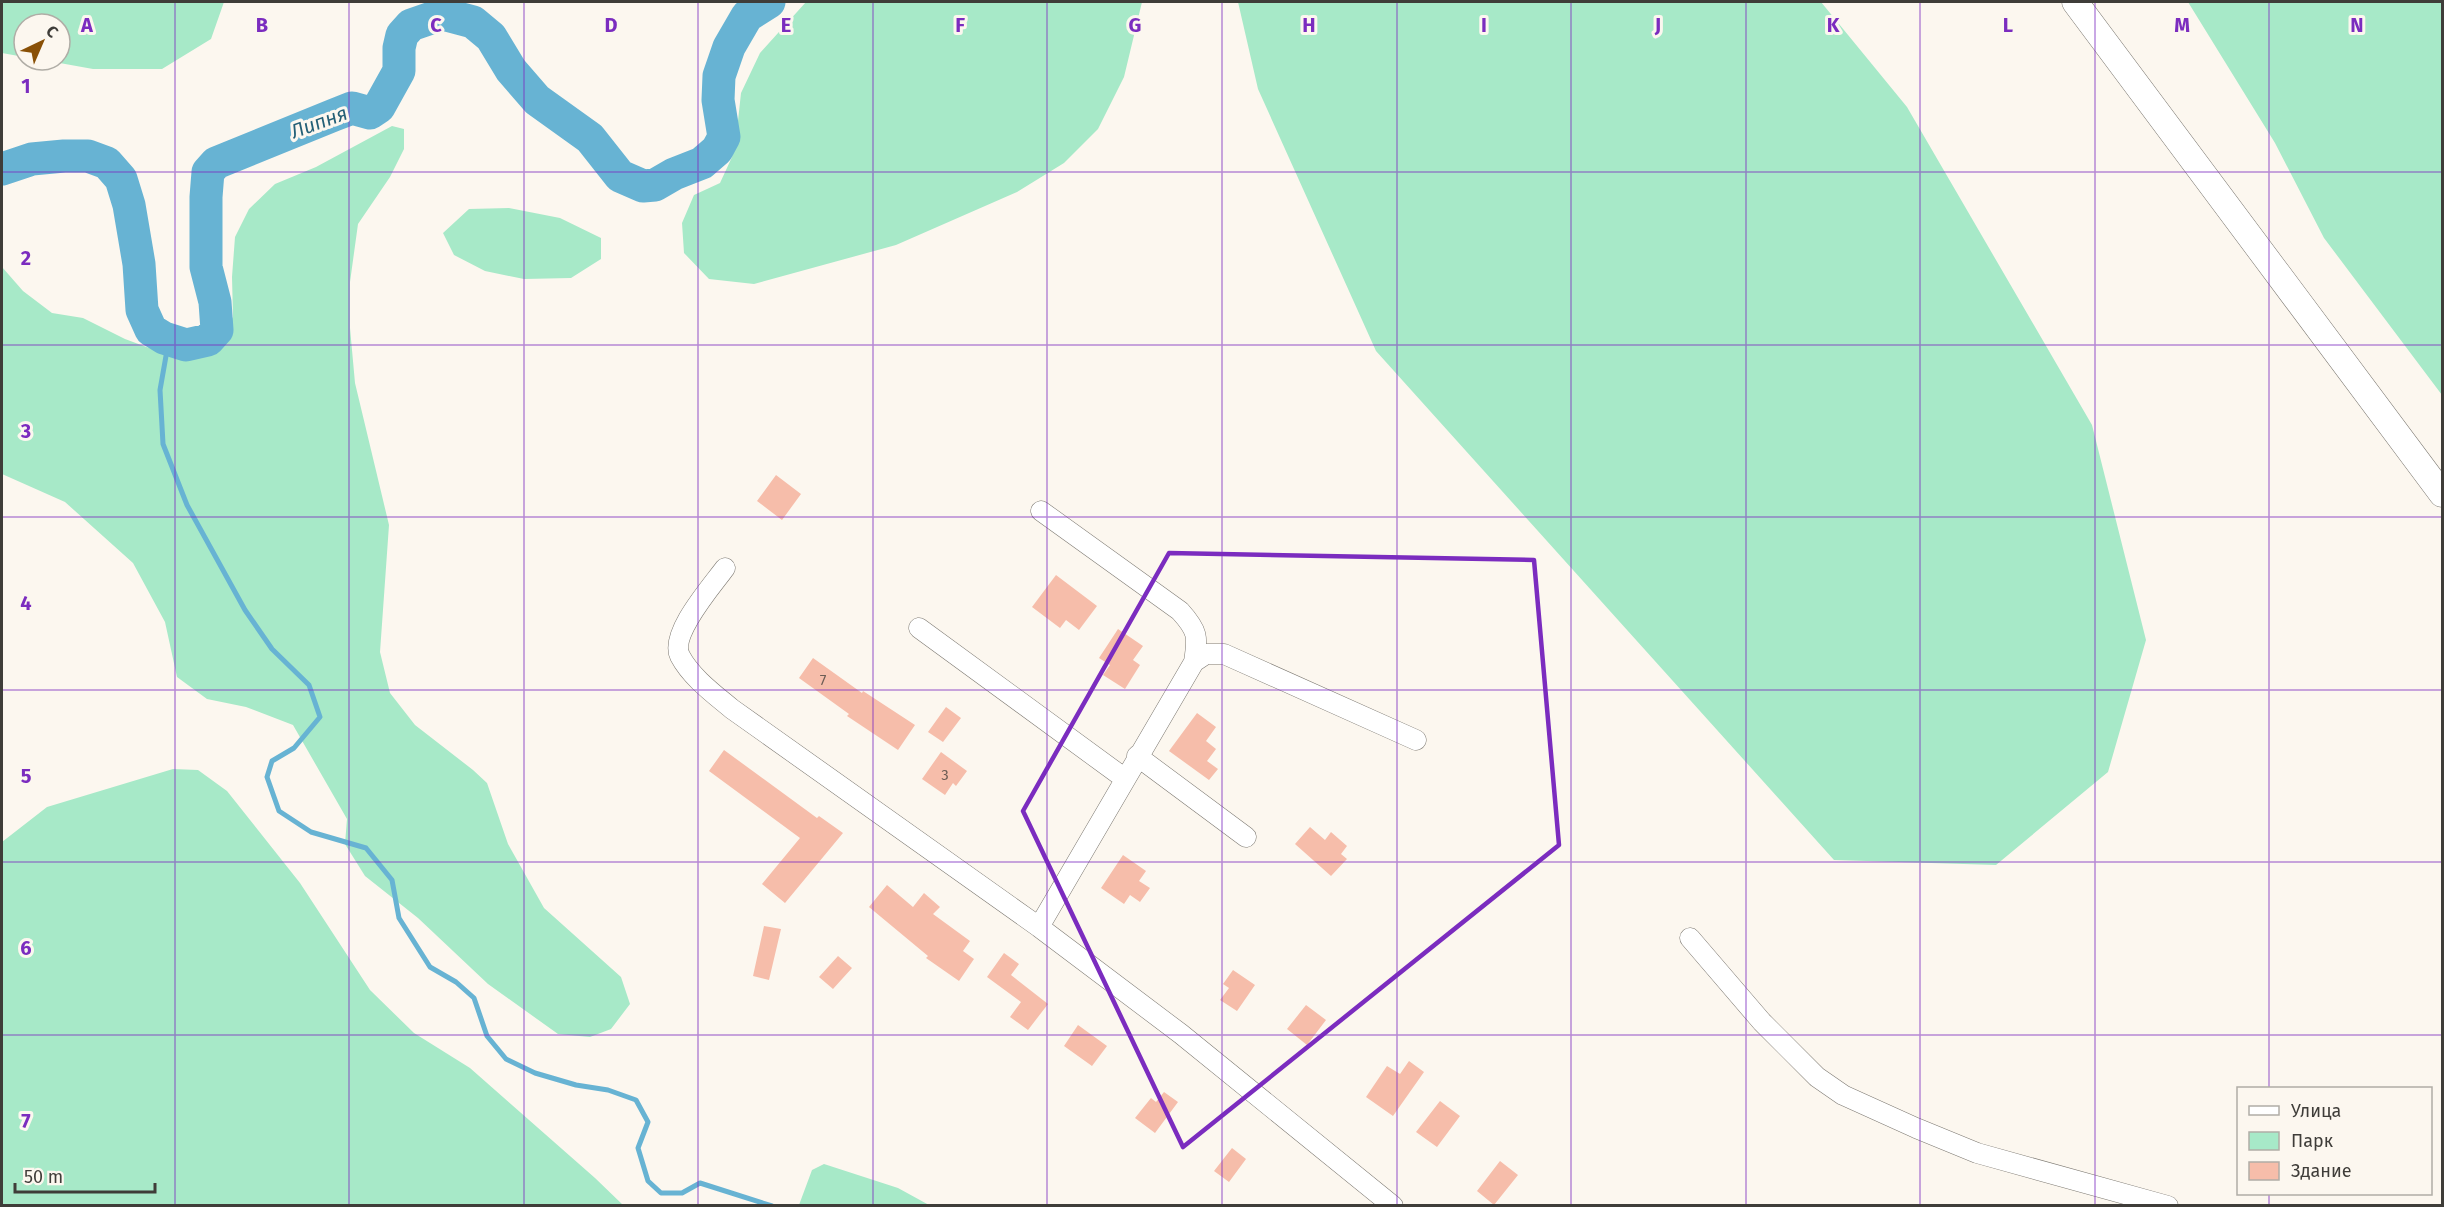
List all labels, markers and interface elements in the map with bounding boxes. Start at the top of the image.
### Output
north arrow [12,12,72,72]
text: A [80,13,94,37]
text: B [256,13,268,37]
text: C [430,13,442,37]
text: D [604,13,618,37]
text: E [781,13,791,37]
text: F [955,13,965,37]
text: G [1129,13,1141,37]
text: H [1302,13,1316,37]
text: I [1481,13,1487,37]
text: J [1654,13,1661,37]
text: K [1827,13,1840,37]
text: L [2003,13,2013,37]
text: M [2174,13,2190,37]
text: N [2350,13,2364,37]
text: С [42,22,63,42]
text: 1 [21,74,31,98]
water label: Липня [286,101,351,144]
text: 2 [21,246,31,270]
text: 3 [20,419,31,443]
text: 4 [20,591,32,615]
house number: 7 [820,671,827,689]
text: 5 [21,764,32,788]
house number: 3 [941,766,949,784]
text: 6 [20,936,32,960]
legend [2237,1087,2432,1195]
text: Улица [2291,1100,2341,1122]
text: 7 [21,1109,31,1133]
text: Парк [2291,1130,2334,1152]
scale bar [15,1156,154,1194]
text: Здание [2291,1160,2352,1182]
text: 50 m [24,1166,63,1188]

